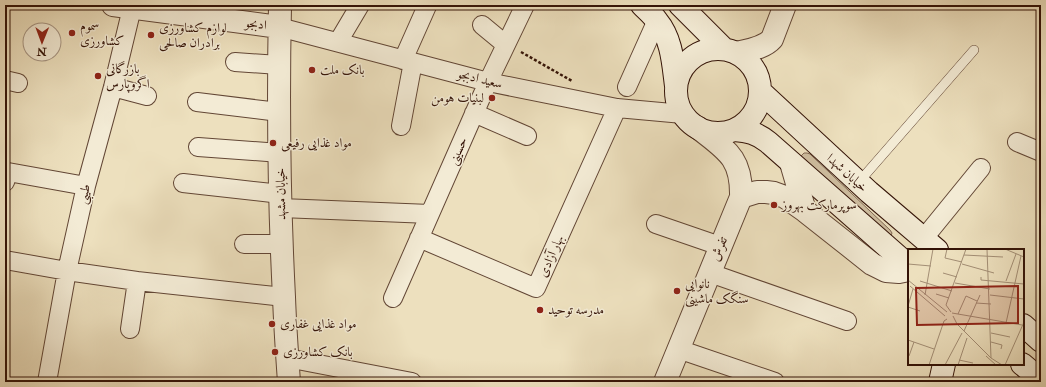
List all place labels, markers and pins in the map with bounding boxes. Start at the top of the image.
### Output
place label: سموم کشاورزی [80,18,124,49]
place label: لوازم کشاورزی برادران صالحی [159,20,227,52]
marker: سموم کشاورزی [67,28,77,38]
marker: لوازم کشاورزی برادران صالحی [146,30,156,40]
place label: بازرگانی اگروپارس [106,61,150,93]
place label: بانک ملت [320,62,364,78]
marker: بانک ملت [307,65,317,75]
marker: بازرگانی اگروپارس [93,71,103,81]
place label: لبنیات هومن [431,90,484,107]
marker: لبنیات هومن [487,93,497,103]
place label: مواد غذایی رفیعی [281,135,352,152]
marker: مواد غذایی رفیعی [268,138,278,148]
place label: سوپرمارکت بهروز [780,197,857,214]
marker: سوپرمارکت بهروز [769,200,779,210]
place label: نانوایی سنگک ماشینی [685,276,749,308]
marker: نانوایی سنگک ماشینی [672,286,682,296]
place label: مدرسه توحید [548,302,604,318]
marker: مدرسه توحید [535,305,545,315]
place label: مواد غذایی غفاری [280,316,356,332]
marker: مواد غذایی غفاری [267,319,277,329]
place label: بانک کشاورزی [283,344,353,360]
marker: بانک کشاورزی [270,347,280,357]

